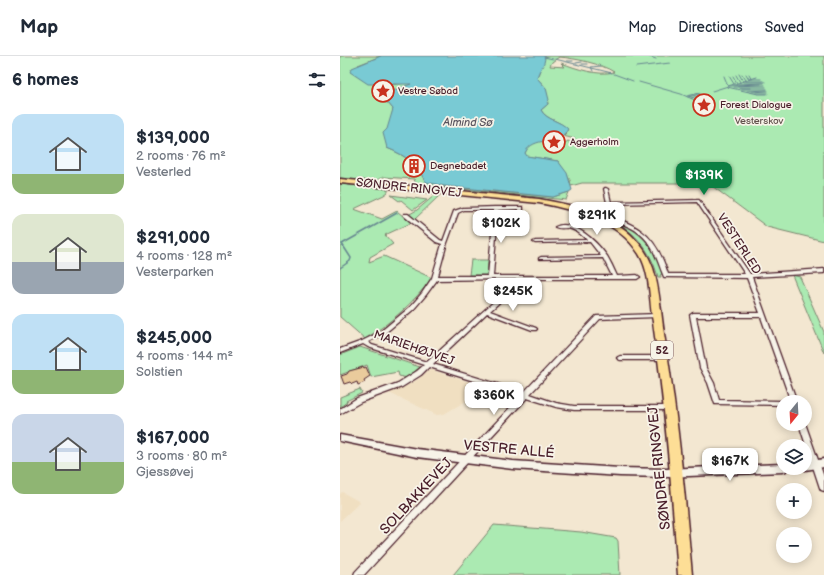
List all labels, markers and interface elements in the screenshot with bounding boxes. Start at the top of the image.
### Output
text: Map [20,16,58,39]
text: Map [628,19,656,36]
text: Directions [678,19,743,36]
text: Saved [765,19,804,36]
icon: filters [306,69,328,91]
text: 6 homes [12,70,79,90]
place icon: Vestre Søbad [370,78,396,104]
place label: Vestre Søbad [398,85,458,97]
place icon: Forest Dialogue [691,92,717,118]
place label: Forest Dialogue [720,99,792,111]
park label: Vesterskov [735,115,784,127]
water label: Almind Sø [442,116,493,129]
text: $139,000 [136,128,210,148]
place icon: Aggerholm [541,129,567,155]
icon: home [44,130,92,178]
place label: Aggerholm [570,136,619,148]
text: 2 rooms · 76 m² [136,148,226,164]
building icon: Degnebadet [401,153,427,179]
place label: Degnebadet [430,160,486,172]
pin: $139K [676,162,732,196]
text: Vesterled [136,164,191,180]
text: $139K [685,167,723,183]
street label: SØNDRE RINGVEJ [355,175,463,201]
pin: $291K [569,202,625,236]
text: $291K [578,207,616,223]
pin: $102K [473,210,529,244]
street label: VESTERLED [714,211,764,277]
text: $102K [482,215,520,231]
text: $291,000 [136,228,210,248]
icon: home [44,230,92,278]
text: 4 rooms · 128 m² [136,248,232,264]
text: Vesterparken [136,264,214,280]
pin: $245K [485,278,541,312]
text: $245K [493,283,533,299]
street label: MARIEHØJVEJ [372,327,457,369]
text: $245,000 [136,328,212,348]
icon: home [44,330,92,378]
road number: 52 [651,341,673,359]
text: 4 rooms · 144 m² [136,348,233,364]
text: Solstien [136,364,183,380]
pin: $360K [466,382,522,416]
text: $360K [474,387,514,403]
north arrow [776,395,812,431]
map controls [776,395,812,563]
street label: SØNDRE RINGVEJ [644,405,674,531]
text: $167,000 [136,428,210,448]
icon: home [44,430,92,478]
street label: VESTRE ALLÉ [463,436,555,461]
button: layers [776,439,812,475]
text: 3 rooms · 80 m² [136,448,227,464]
pin: $167K [702,448,758,482]
text: $167K [711,453,749,469]
street label: SOLBAKKEVEJ [376,454,456,538]
text: Gjessøvej [136,464,194,480]
button: + [776,483,812,519]
button: − [776,527,812,563]

